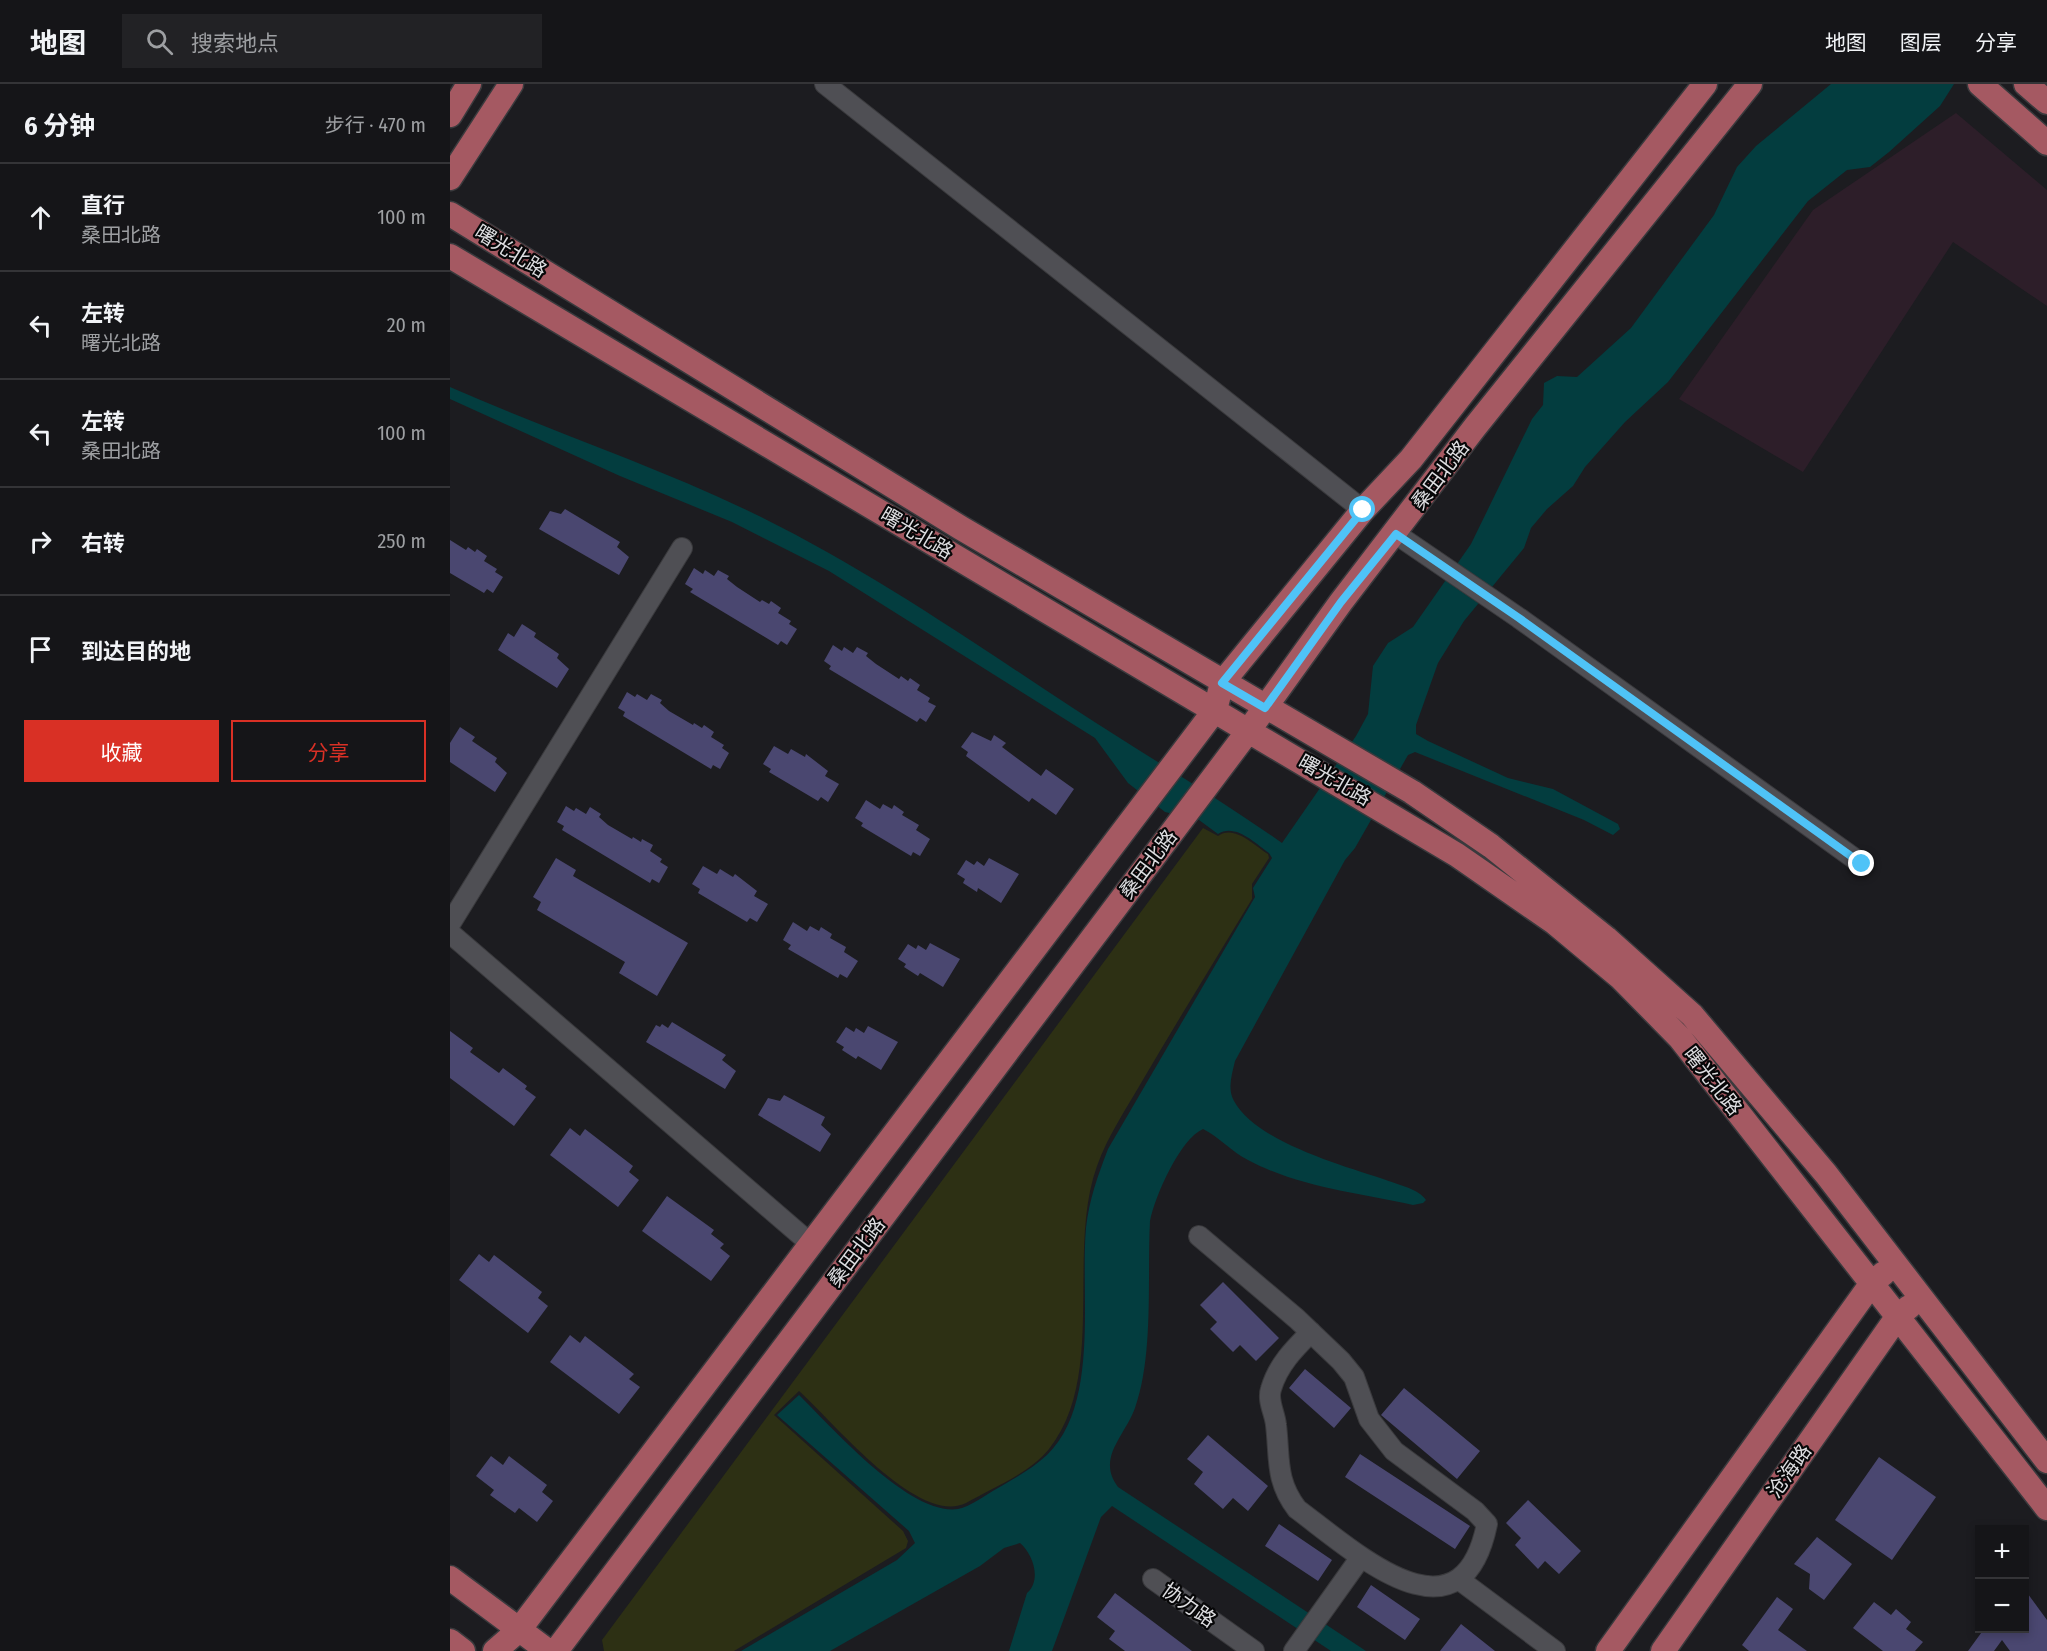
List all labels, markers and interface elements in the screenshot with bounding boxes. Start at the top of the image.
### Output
search box [122,14,542,68]
icon: search [143,25,176,58]
text: 地图 [30,27,86,60]
text: 搜索地点 [191,30,279,57]
text: 地图 [1825,30,1867,56]
text: 图层 [1900,30,1942,56]
text: 分享 [1975,30,2017,56]
text: 6 分钟 [24,111,95,142]
text: 步行 · 470 m [325,113,426,137]
text: 直行 [81,192,125,219]
icon: ahead [24,201,57,234]
text: 100 m [377,205,426,229]
street label: 曙光北路 [471,220,551,282]
text: 桑田北路 [81,223,161,247]
text: 左转 [81,300,125,327]
icon: left [24,309,57,342]
text: 20 m [387,313,426,337]
text: 曙光北路 [81,331,161,355]
text: 左转 [81,408,125,435]
icon: left [24,417,57,450]
text: 100 m [377,421,426,445]
street label: 桑田北路 [1406,436,1474,514]
text: 桑田北路 [81,439,161,463]
route start [1349,496,1375,522]
street label: 曙光北路 [877,502,957,564]
icon: right [24,525,57,558]
text: 250 m [378,529,426,553]
text: 右转 [81,530,125,557]
icon: arrive [24,633,57,666]
text: 到达目的地 [81,638,191,665]
button: 收藏 [24,720,219,782]
button: 分享 [231,720,426,782]
street label: 曙光北路 [1294,750,1376,810]
street label: 桑田北路 [1114,825,1182,903]
route end [1848,850,1874,876]
street label: 曙光北路 [1679,1042,1747,1120]
street label: 桑田北路 [822,1213,890,1291]
street label: 沧海路 [1762,1440,1816,1502]
map controls [1975,1525,2029,1633]
button: + [1975,1525,2029,1579]
street label: 协力路 [1158,1578,1220,1632]
button: − [1975,1579,2029,1633]

